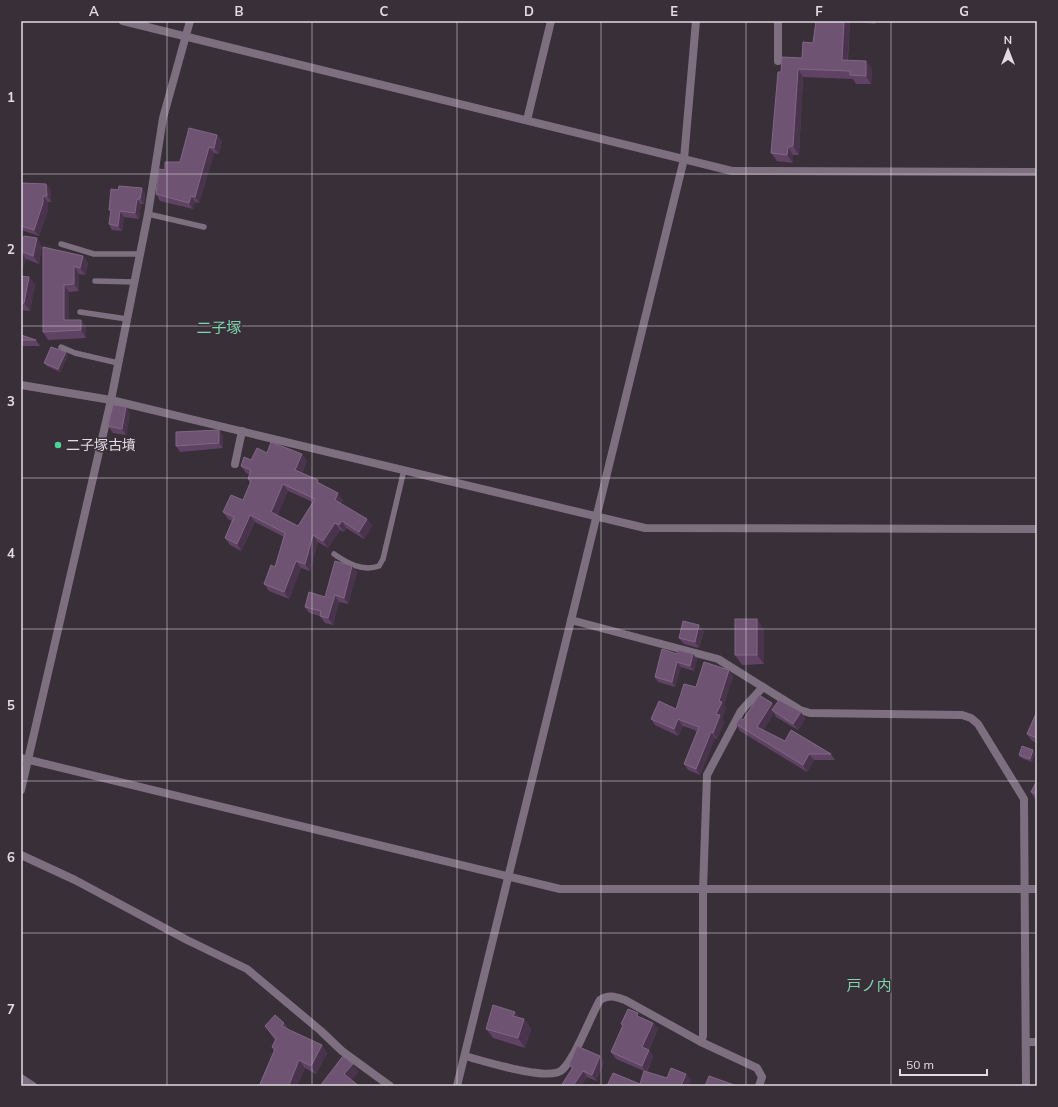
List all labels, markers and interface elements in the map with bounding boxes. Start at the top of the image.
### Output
text: A [89,3,99,19]
text: B [235,3,244,19]
text: C [380,3,389,19]
text: D [524,3,534,19]
text: E [670,3,678,19]
text: F [815,3,823,19]
text: G [959,3,969,19]
north arrow [988,30,1028,70]
text: N [1004,33,1012,47]
text: 1 [7,89,15,105]
text: 2 [7,241,15,257]
district label: 二子塚 [196,318,242,337]
text: 3 [7,393,15,409]
place label: 二子塚古墳 [66,436,136,454]
marker: 二子塚古墳 [53,440,63,450]
text: 4 [7,545,15,561]
text: 5 [7,697,15,713]
text: 6 [7,849,15,865]
district label: 戸ノ内 [846,976,892,995]
text: 7 [7,1001,15,1017]
scale bar [900,1051,987,1077]
text: 50 m [906,1057,934,1072]

